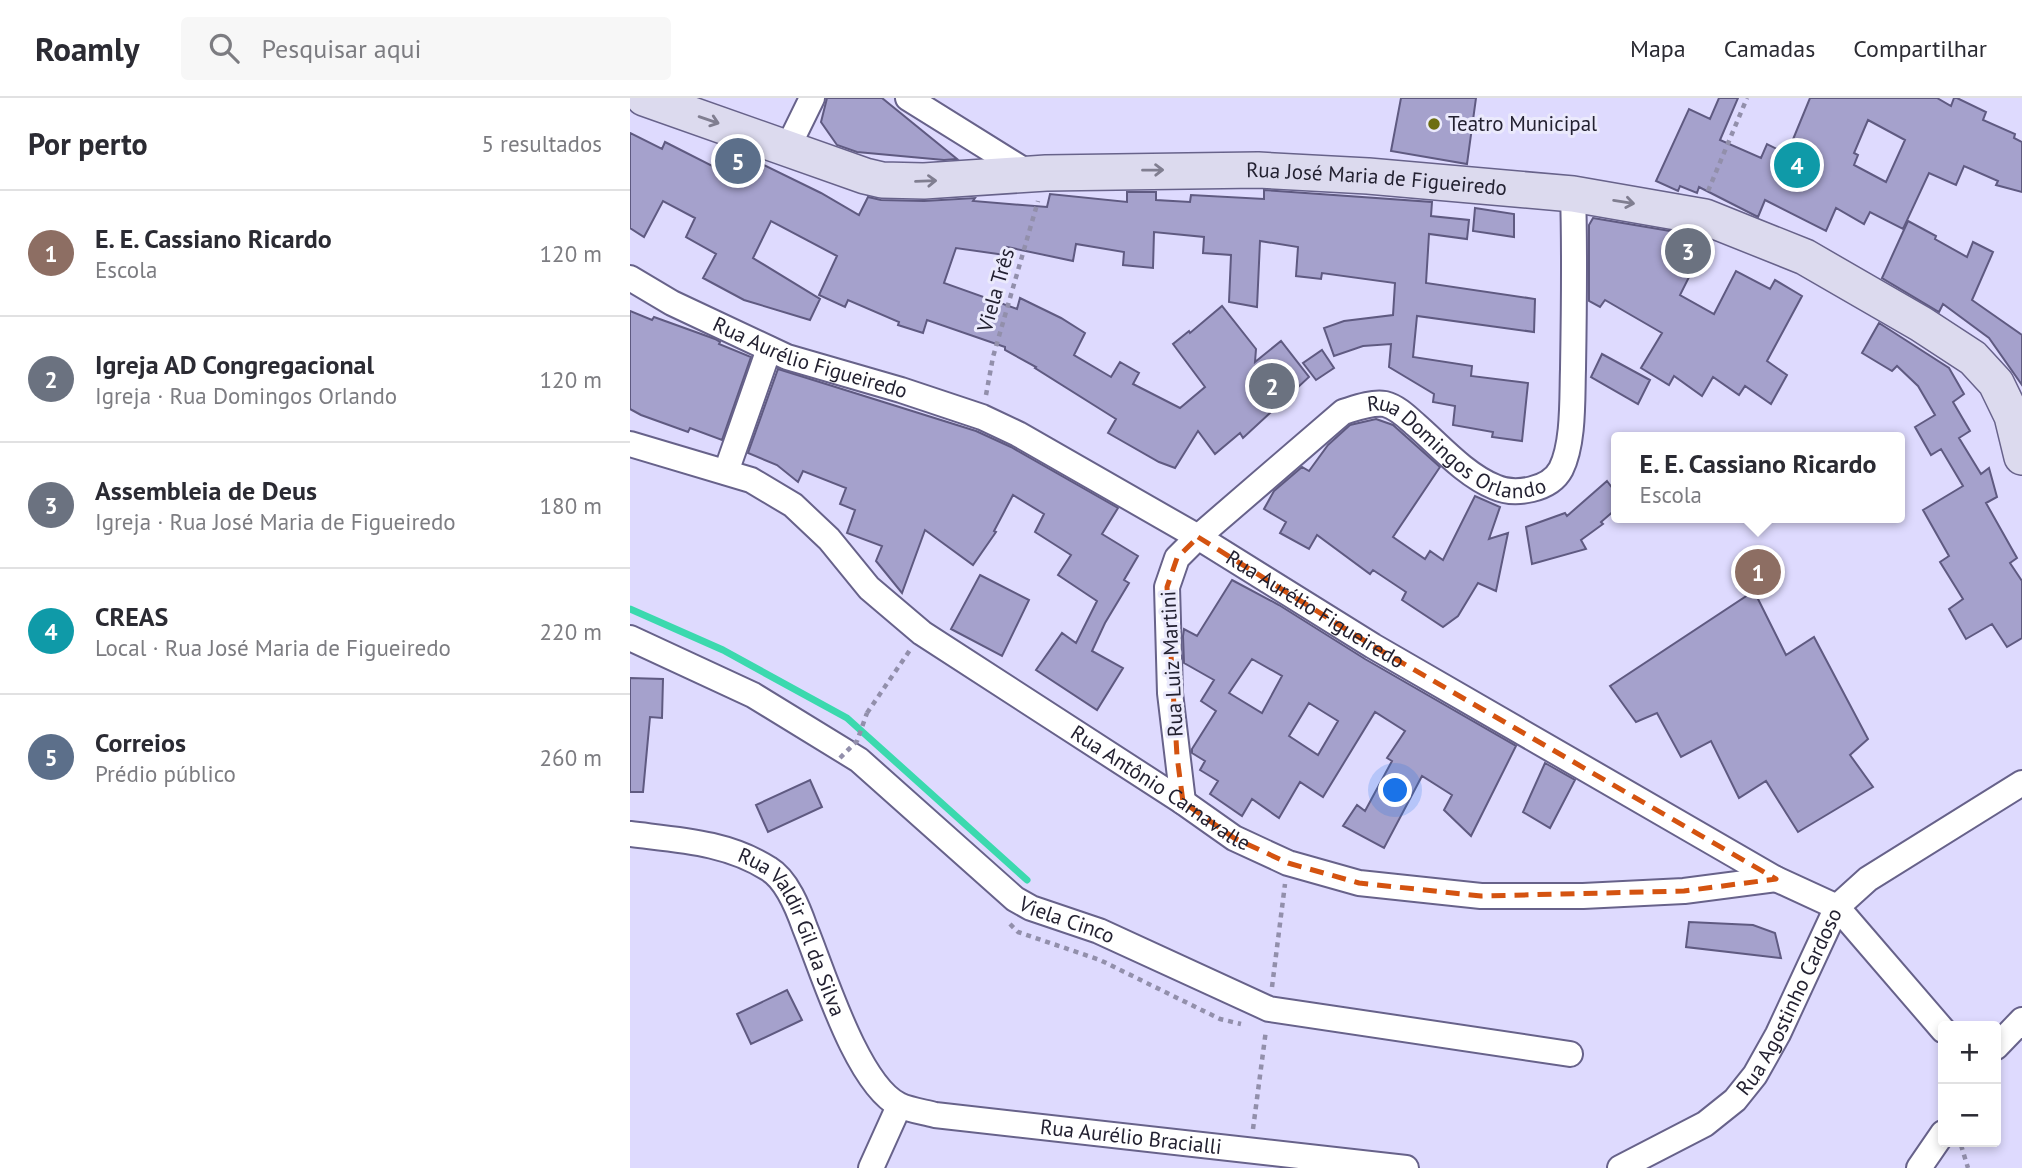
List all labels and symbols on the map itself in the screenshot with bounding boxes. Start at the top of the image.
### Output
place label: Teatro Municipal [1448,110,1597,137]
one-way arrow [697,115,719,127]
marker: Teatro Municipal [1426,116,1442,132]
pin: 5 [715,135,761,187]
pin: 4 [1774,139,1820,191]
street label: Rua José Maria de Figueiredo [1246,156,1508,201]
one-way arrow [1142,164,1165,177]
one-way arrow [914,174,937,187]
one-way arrow [1612,196,1635,209]
pin: 3 [1665,225,1711,277]
street label: Viela Três [970,245,1020,336]
street label: Rua Aurélio Figueiredo [709,310,911,404]
pin: 2 [1249,360,1295,412]
street label: Rua Domingos Orlando [1366,389,1550,504]
street label: Rua Aurélio Figueiredo [1221,544,1410,674]
pin: 1 [1735,546,1781,598]
street label: Rua Luiz Martini [1154,590,1189,738]
street label: Rua Antônio Carnavalle [1066,719,1254,857]
your location [1378,773,1412,807]
street label: Rua Valdir Gil da Silva [734,841,852,1020]
street label: Viela Cinco [1013,889,1119,949]
street label: Rua Agostinho Cardoso [1730,904,1848,1101]
street label: Rua Aurélio Bracialli [1039,1113,1223,1160]

